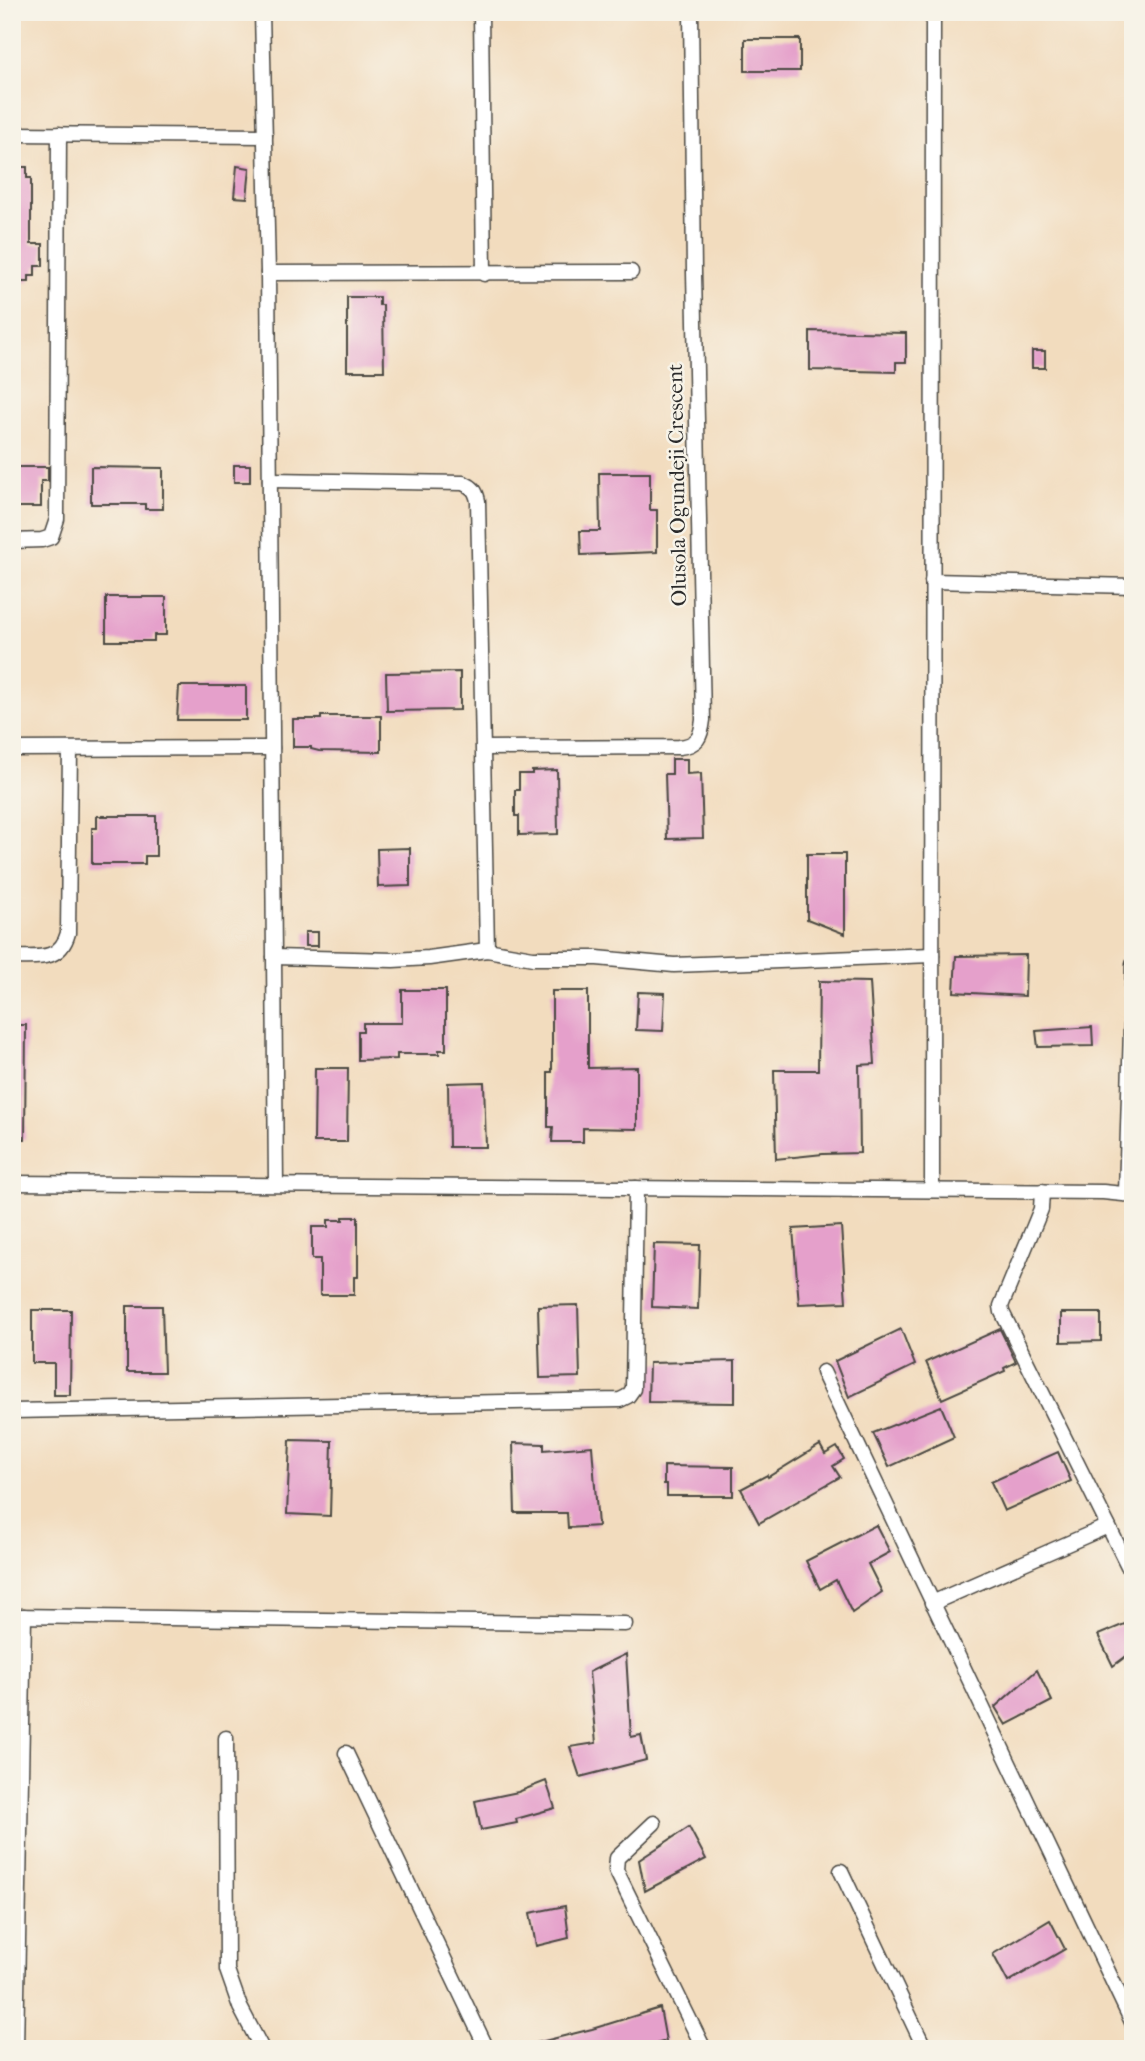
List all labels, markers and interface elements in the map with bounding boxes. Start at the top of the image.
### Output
street label: Olusola Ogundeji Crescent [663,363,691,607]

